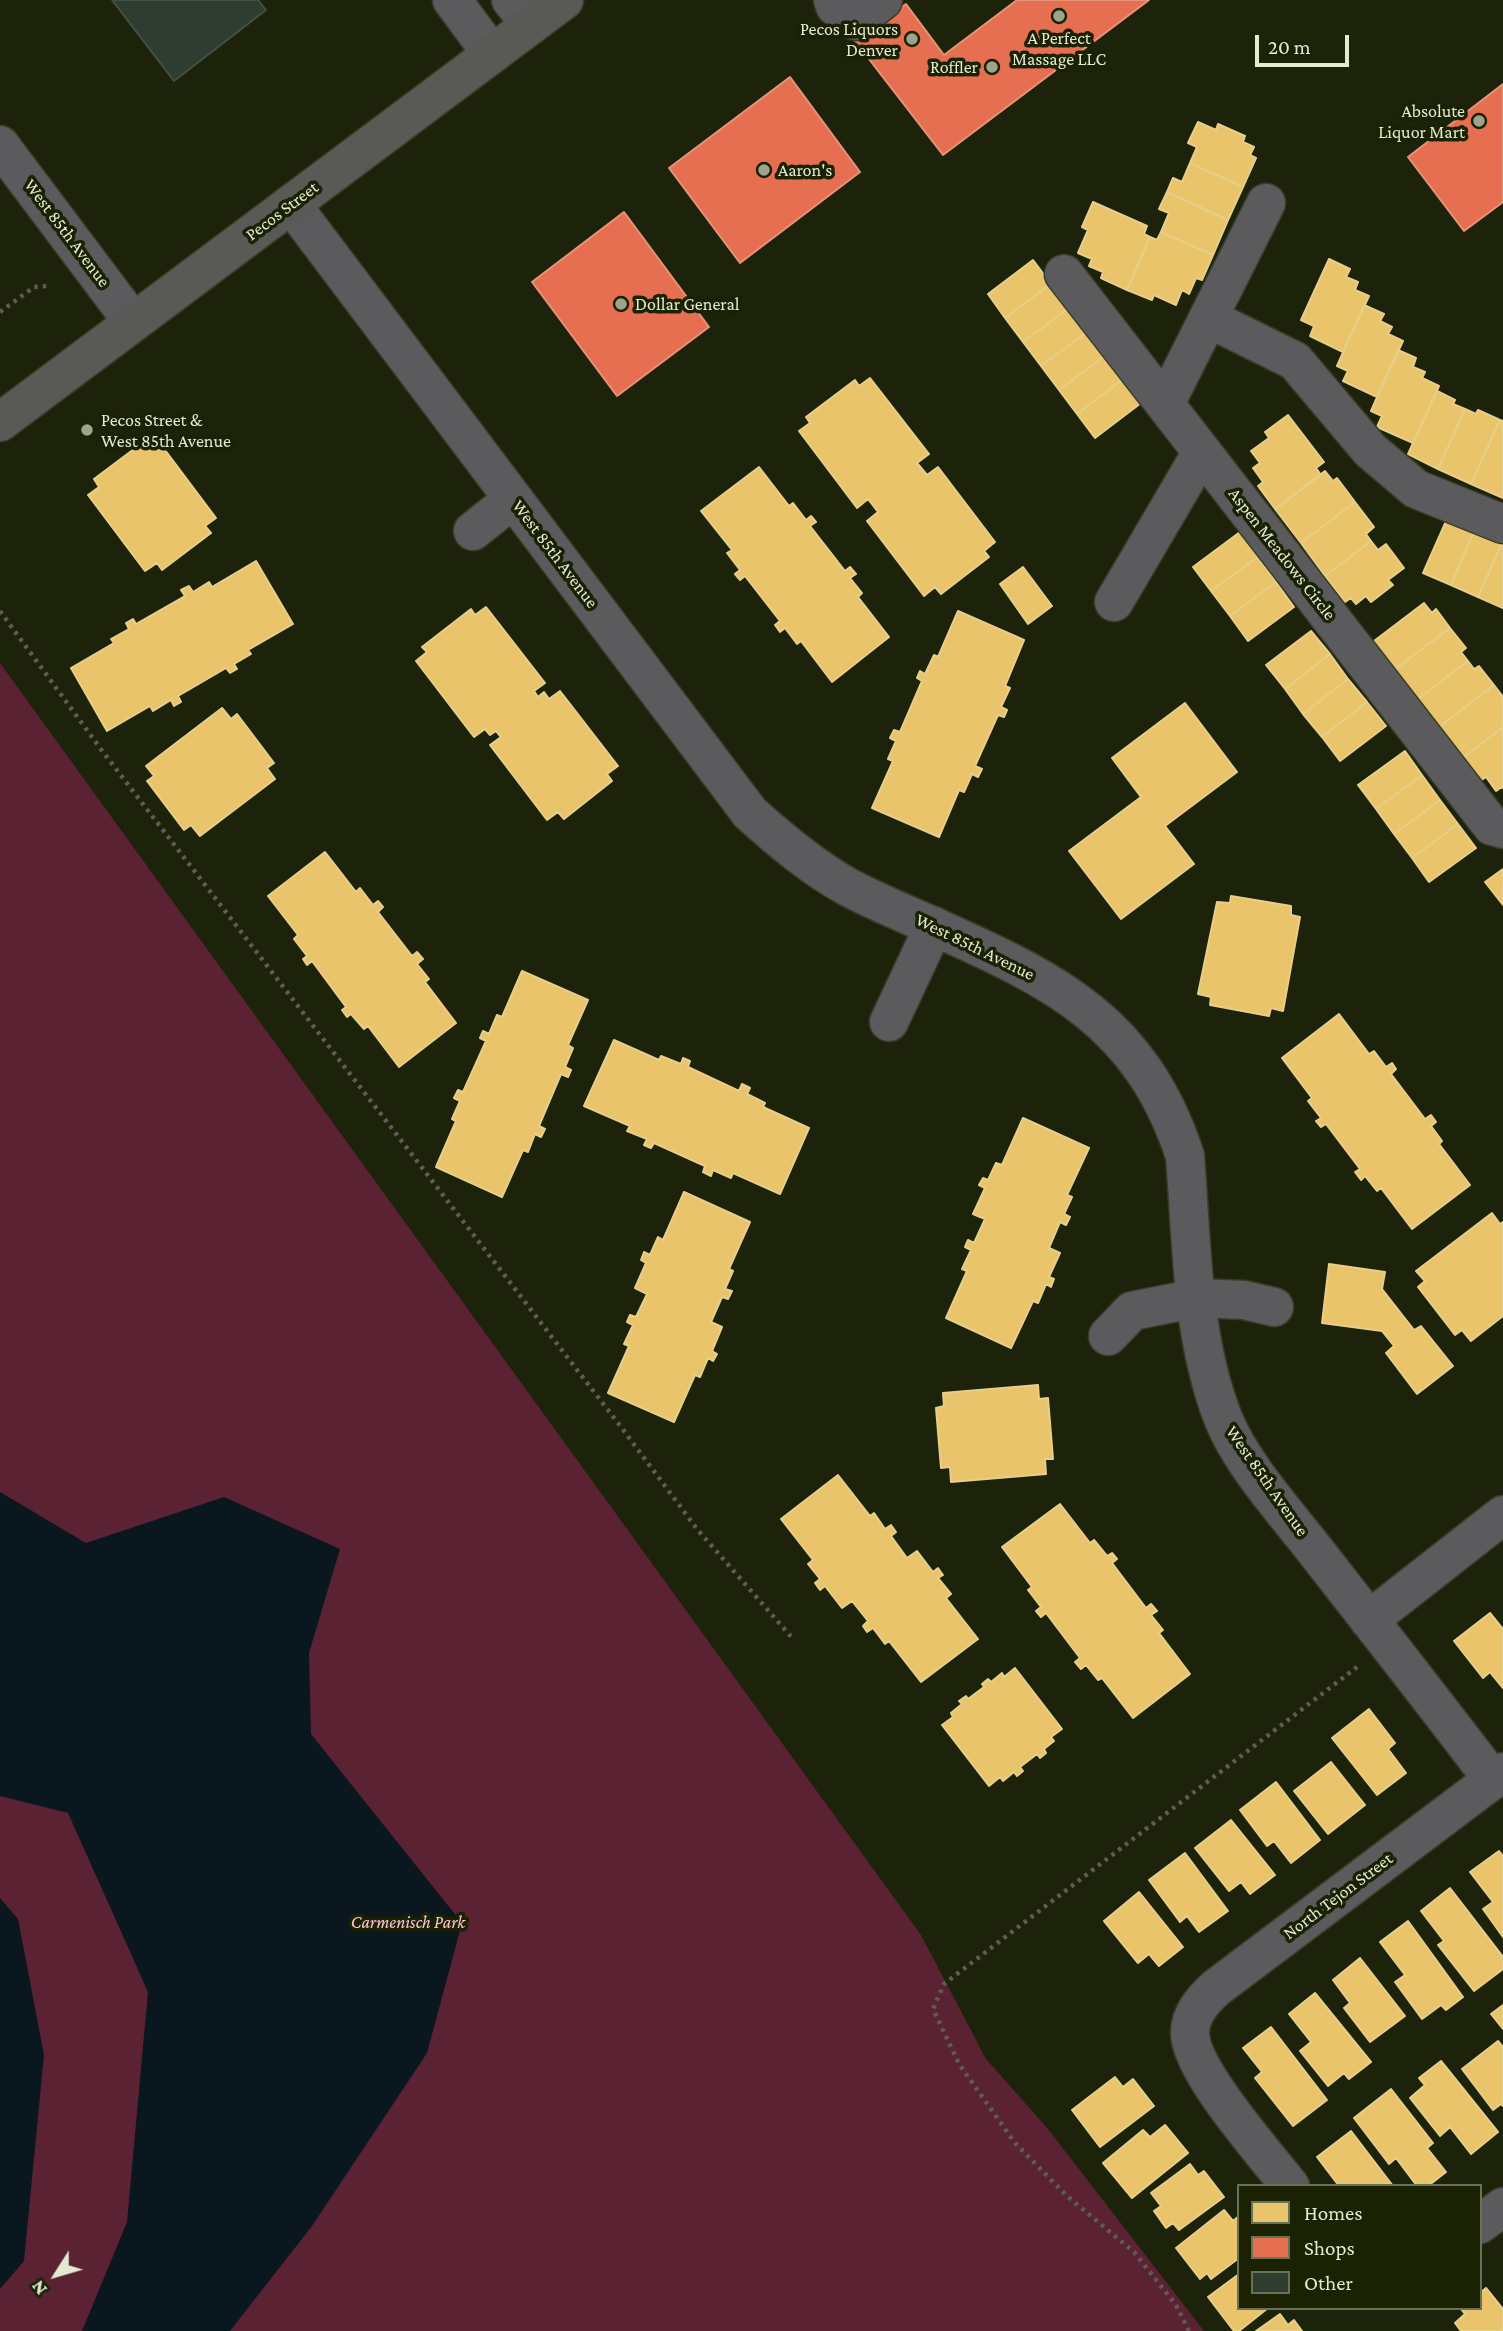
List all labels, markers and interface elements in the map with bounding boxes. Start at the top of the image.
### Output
marker: A Perfect Massage LLC [1051,8,1067,24]
place label: Pecos Liquors Denver [800,18,898,60]
scale bar [1258,21,1352,65]
place label: A Perfect Massage LLC [1012,27,1106,70]
marker: Pecos Liquors Denver [904,31,920,47]
text: 20 m [1268,35,1311,59]
place label: Roffler [930,56,978,78]
marker: Roffler [984,59,1000,75]
place label: Absolute Liquor Mart [1378,100,1465,142]
marker: Absolute Liquor Mart [1471,113,1487,129]
place label: Aaron's [778,159,832,181]
marker: Aaron's [756,162,772,178]
street label: West 85th Avenue [19,175,115,291]
street label: Pecos Street [241,177,323,245]
place label: Dollar General [635,293,739,315]
marker: Dollar General [613,296,629,312]
place label: Pecos Street & West 85th Avenue [101,409,231,452]
marker: Pecos Street & West 85th Avenue [79,422,95,438]
street label: Aspen Meadows Circle [1224,483,1340,625]
street label: West 85th Avenue [507,496,603,612]
street label: West 85th Avenue [912,909,1038,985]
street label: West 85th Avenue [1221,1422,1313,1540]
street label: North Tejon Street [1279,1848,1397,1944]
park label: Carmenisch Park [351,1911,465,1933]
legend [1237,2184,1482,2310]
text: Homes [1304,2201,1363,2225]
text: Shops [1304,2236,1355,2260]
north arrow [21,2240,91,2310]
text: Other [1304,2271,1353,2295]
text: N [27,2276,51,2299]

